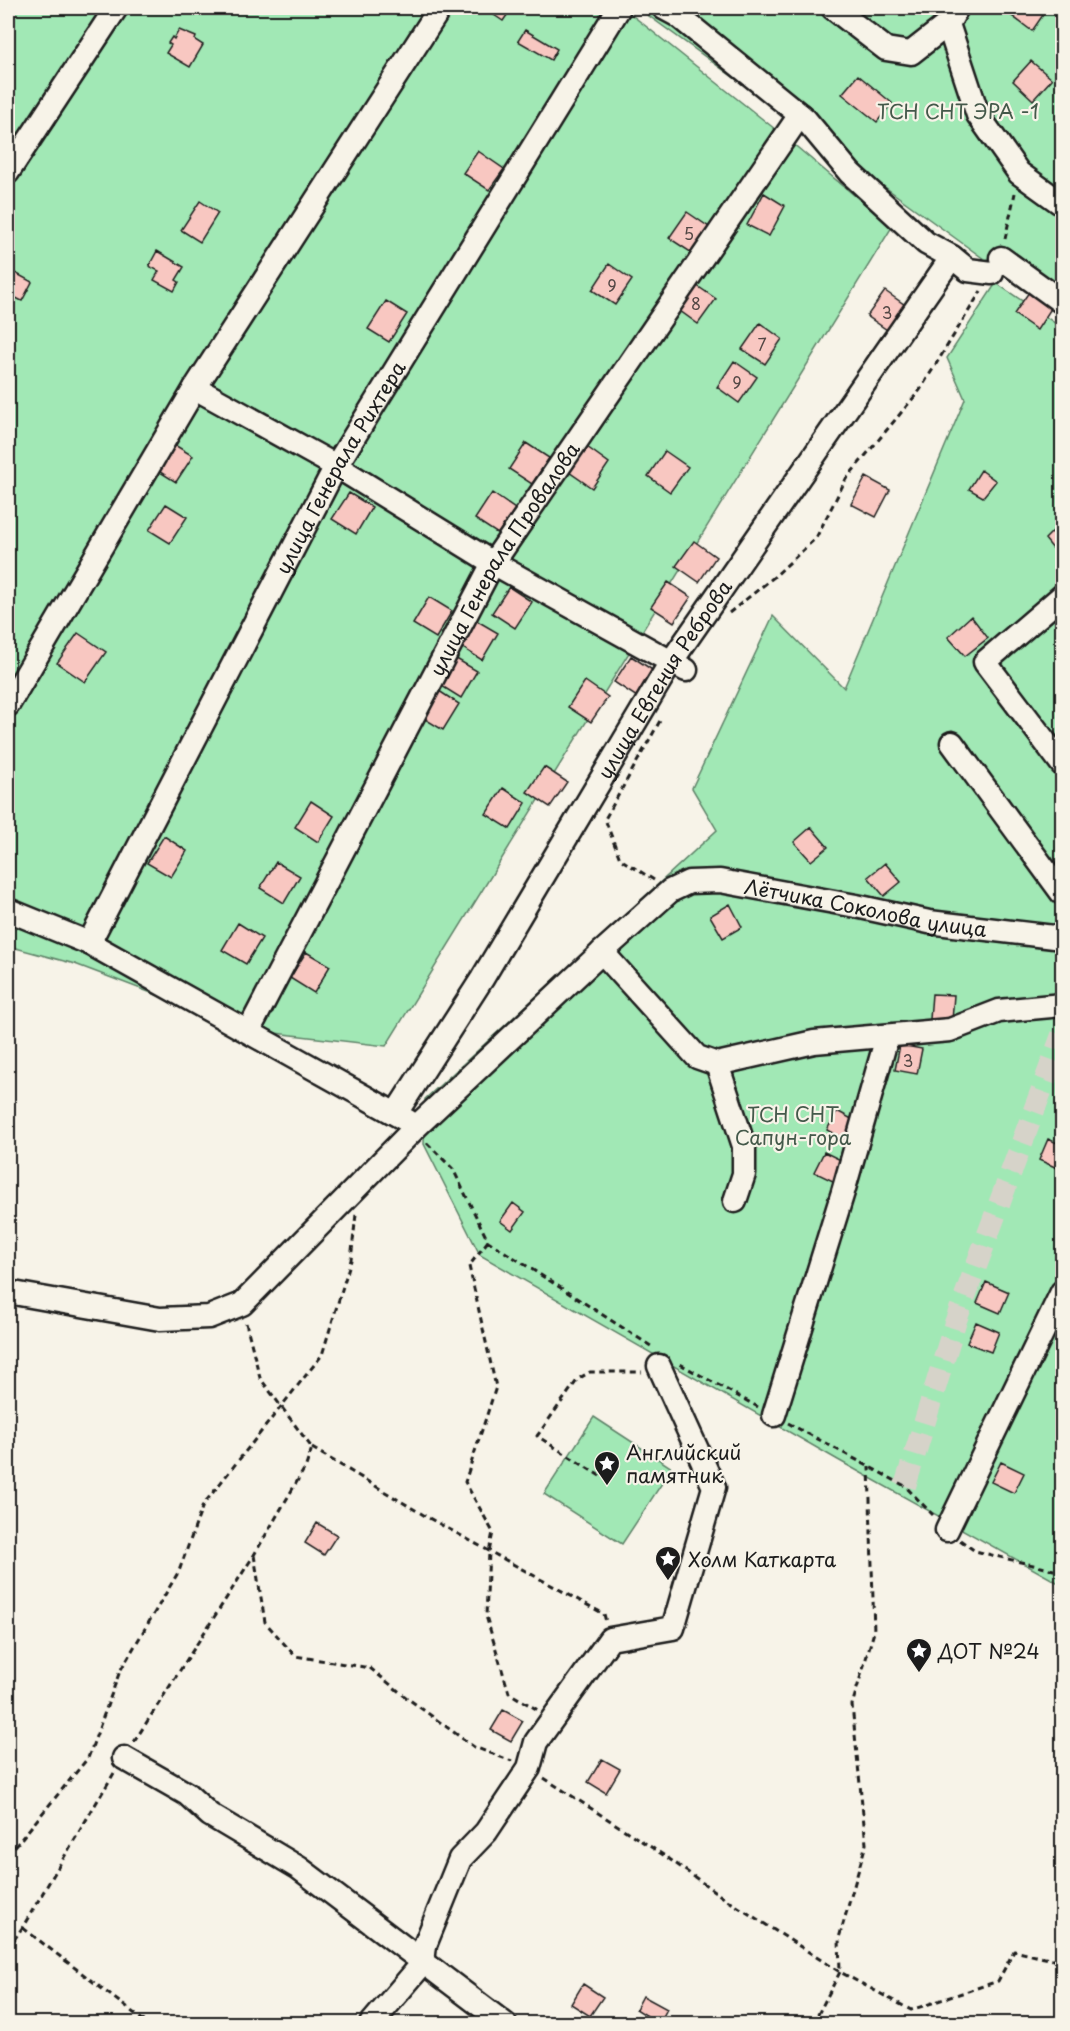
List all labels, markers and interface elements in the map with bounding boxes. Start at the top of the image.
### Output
park label: ТСН СНТ ЭРА -1 [877,96,1039,126]
house number: 5 [684,221,694,245]
house number: 9 [607,273,617,297]
house number: 8 [691,291,701,315]
house number: 3 [882,300,892,324]
house number: 7 [757,332,767,356]
street label: улица Генерала Рихтера [268,354,413,579]
house number: 9 [732,370,742,394]
street label: улица Генерала Провалова [422,435,587,681]
street label: улица Евгения Реброва [590,573,739,785]
street label: Лётчика Соколова улица [742,871,989,944]
house number: 3 [903,1048,913,1072]
park label: ТСН СНТ Сапун-гора [735,1099,852,1152]
place label: Английский памятник [626,1437,741,1490]
place icon: Английский памятник [592,1449,622,1487]
place icon: Холм Каткарта [653,1544,683,1582]
place label: Холм Каткарта [688,1544,837,1574]
place icon: ДОТ №24 [904,1636,934,1674]
place label: ДОТ №24 [937,1636,1040,1666]

